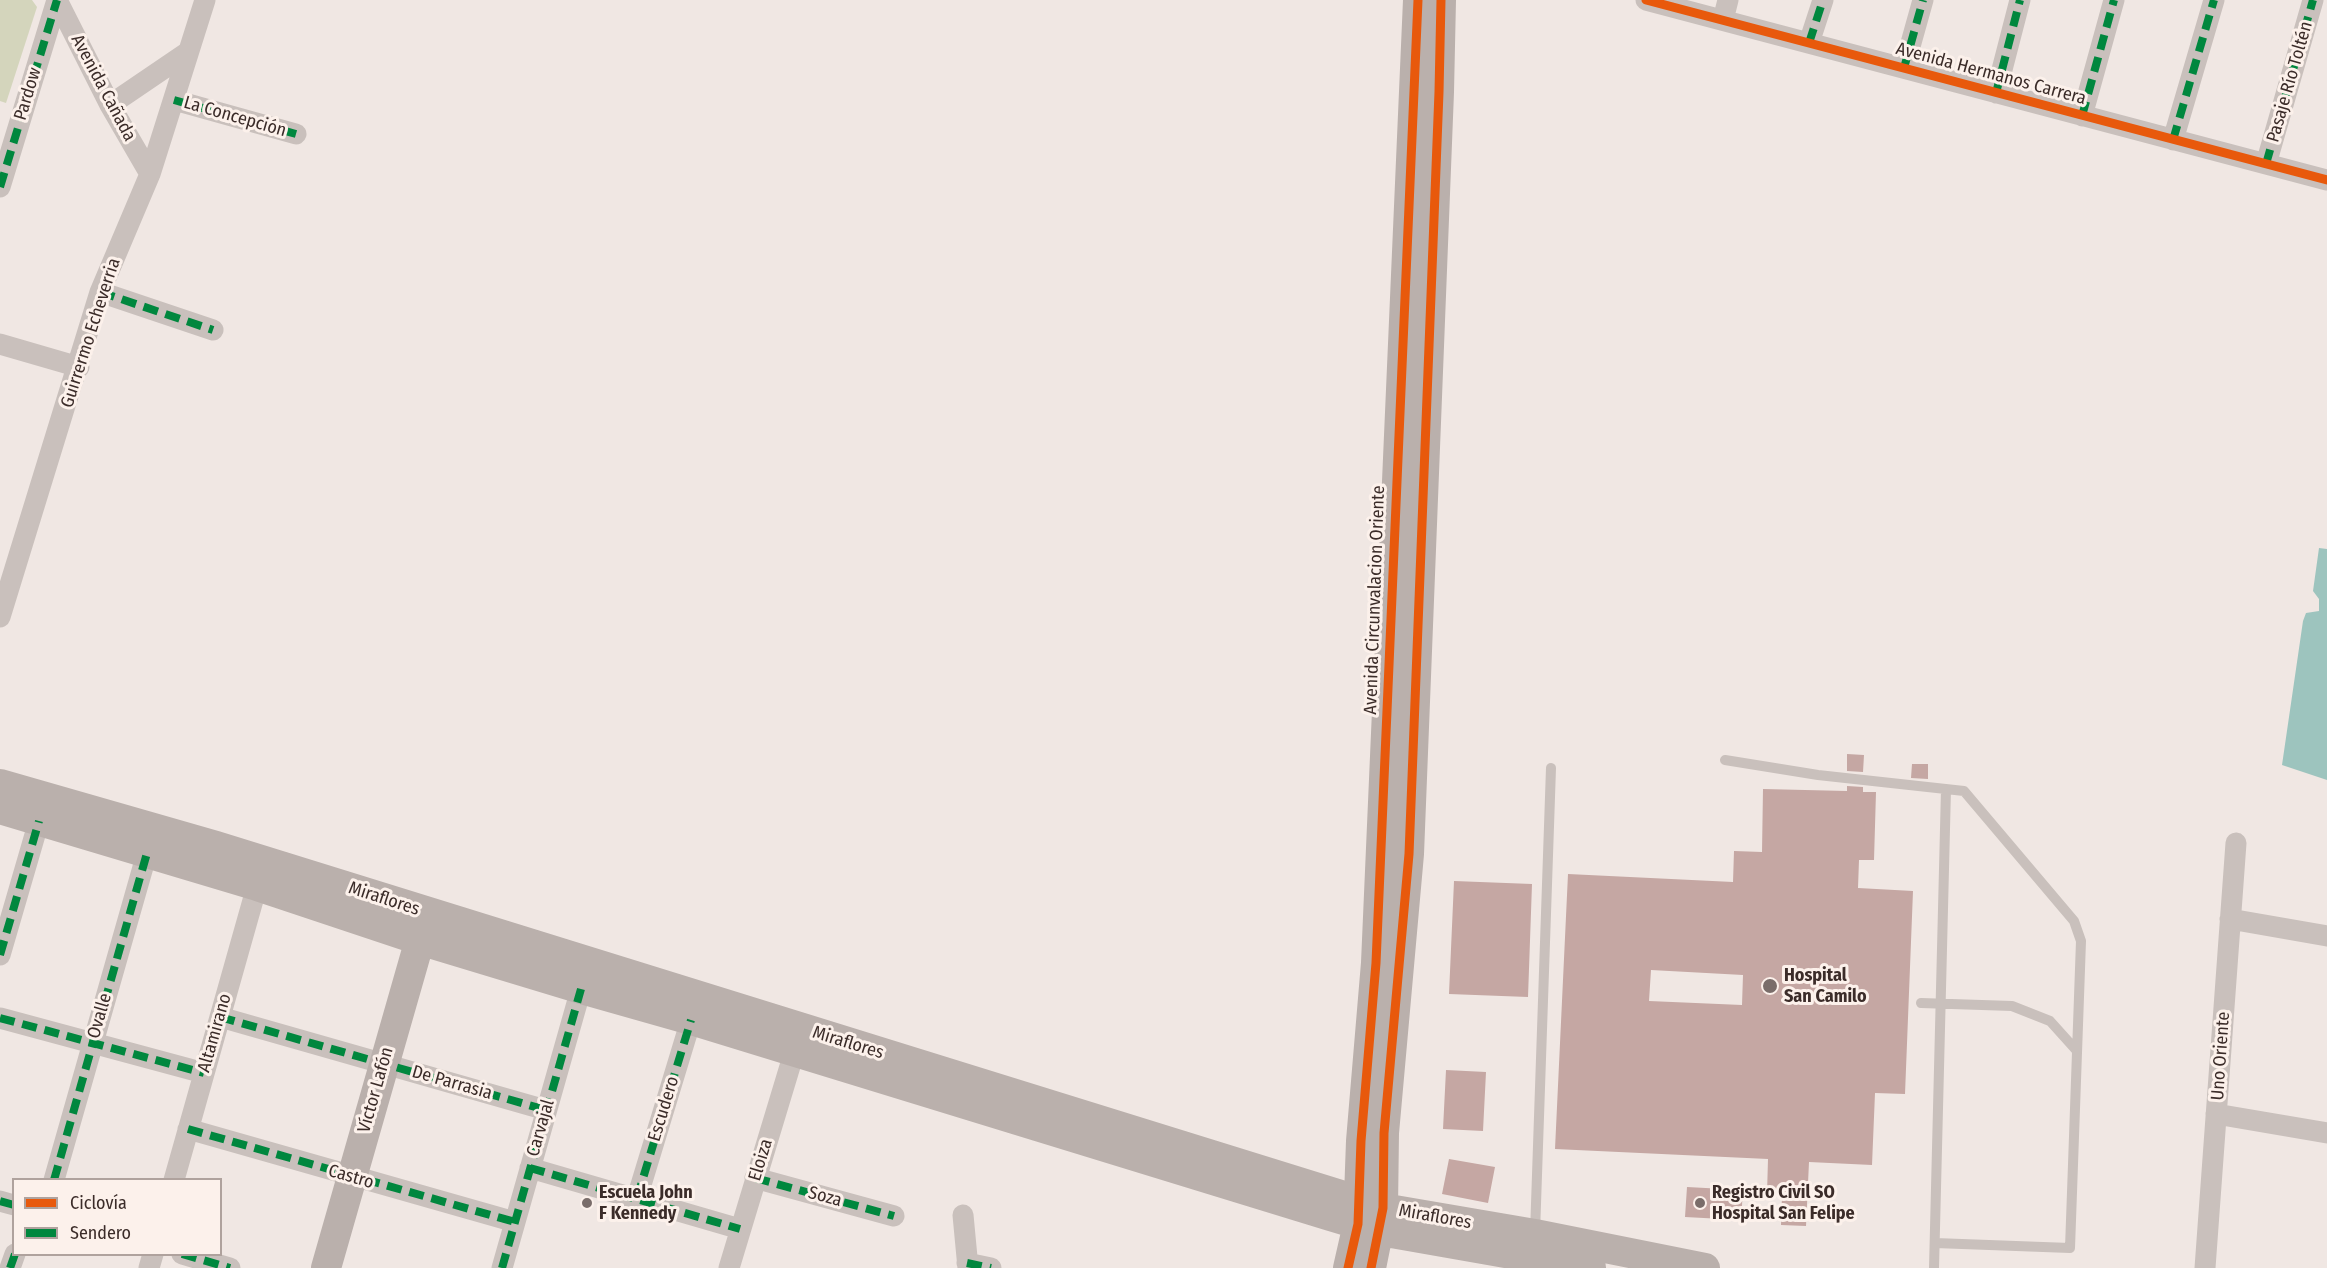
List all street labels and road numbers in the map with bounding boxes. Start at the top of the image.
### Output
street label: Pasaje Río Toltén [2262,19,2318,145]
street label: Avenida Cañada [66,31,140,145]
street label: Avenida Hermanos Carrera [1894,38,2088,110]
street label: Pardow [10,65,46,123]
street label: La Concepción [181,92,289,142]
street label: Guirrermo Echeverria [57,256,125,410]
street label: Avenida Circunvalacion Oriente [1360,485,1390,715]
street label: Miraflores [346,877,422,921]
street label: Ovalle [83,991,117,1041]
street label: Altamirano [193,991,237,1075]
street label: Uno Oriente [2207,1011,2235,1101]
street label: Miraflores [810,1022,886,1064]
street label: Víctor Lafón [353,1045,399,1135]
street label: De Parrasia [409,1061,495,1105]
street label: Escudero [644,1074,684,1144]
street label: Carvajal [523,1097,559,1159]
street label: Eloiza [744,1136,778,1184]
street label: Castro [326,1160,376,1194]
street label: Soza [806,1182,844,1212]
street label: Miraflores [1397,1200,1473,1234]

